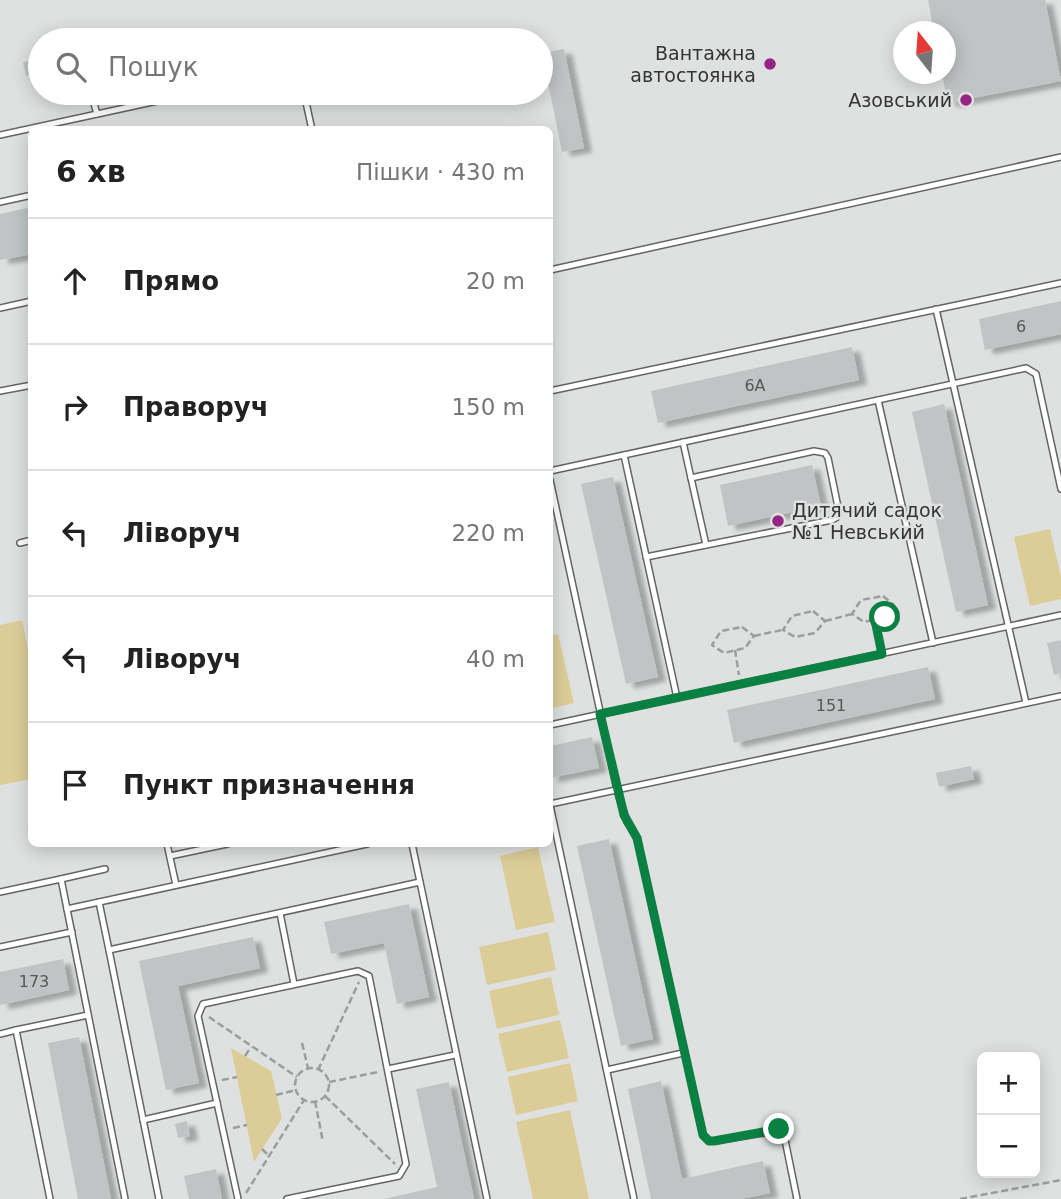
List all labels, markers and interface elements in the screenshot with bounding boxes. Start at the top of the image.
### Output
north arrow [893,21,956,84]
search box [28,28,553,105]
place label: Вантажна автостоянка [630,42,756,86]
icon: search [52,48,90,86]
text: Пошук [108,52,198,82]
marker: Вантажна автостоянка [762,56,778,72]
place label: Азовський [848,89,952,111]
marker: Азовський [958,92,974,108]
text: 6 хв [56,154,126,189]
text: Пішки · 430 m [356,159,525,185]
icon: ahead [56,262,94,300]
text: Прямо [123,266,219,296]
text: 20 m [466,268,525,294]
house number: 6 [1016,317,1026,336]
house number: 6А [744,376,766,395]
icon: right [56,388,94,426]
text: Праворуч [123,392,269,422]
text: 150 m [451,394,525,420]
place label: Дитячий садок №1 Невський [792,499,942,543]
marker: Дитячий садок №1 Невський [770,513,786,529]
icon: left [56,514,94,552]
text: Ліворуч [123,518,241,548]
text: 220 m [451,520,525,546]
route start [869,601,900,632]
icon: left [56,640,94,678]
text: Ліворуч [123,644,241,674]
text: 40 m [466,646,525,672]
house number: 151 [816,696,846,715]
icon: arrive [56,766,94,804]
text: Пункт призначення [123,770,415,800]
house number: 173 [19,972,49,991]
map controls [977,1052,1040,1178]
button: + [977,1052,1040,1115]
route end [763,1113,794,1144]
button: − [977,1115,1040,1178]

